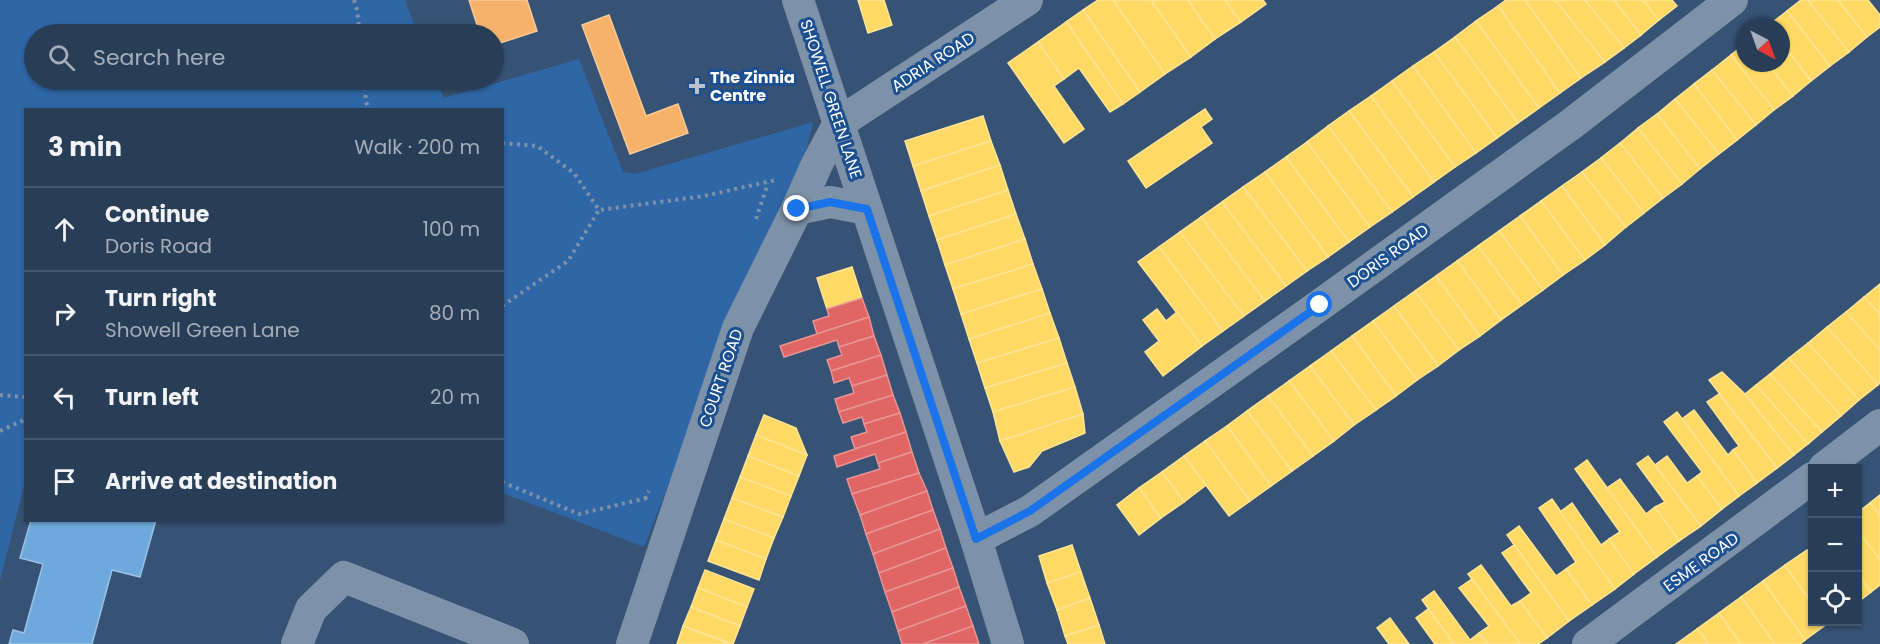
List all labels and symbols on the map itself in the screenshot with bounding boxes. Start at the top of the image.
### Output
street label: SHOWELL GREEN LANE [794,16,868,182]
north arrow [1736,18,1790,72]
street label: ADRIA ROAD [887,26,979,98]
place label: The Zinnia Centre [710,66,795,107]
marker: The Zinnia Centre [688,77,706,95]
route end [783,195,809,221]
street label: DORIS ROAD [1343,219,1433,293]
route start [1306,291,1332,317]
street label: COURT ROAD [693,326,749,430]
street label: ESME ROAD [1659,527,1743,597]

